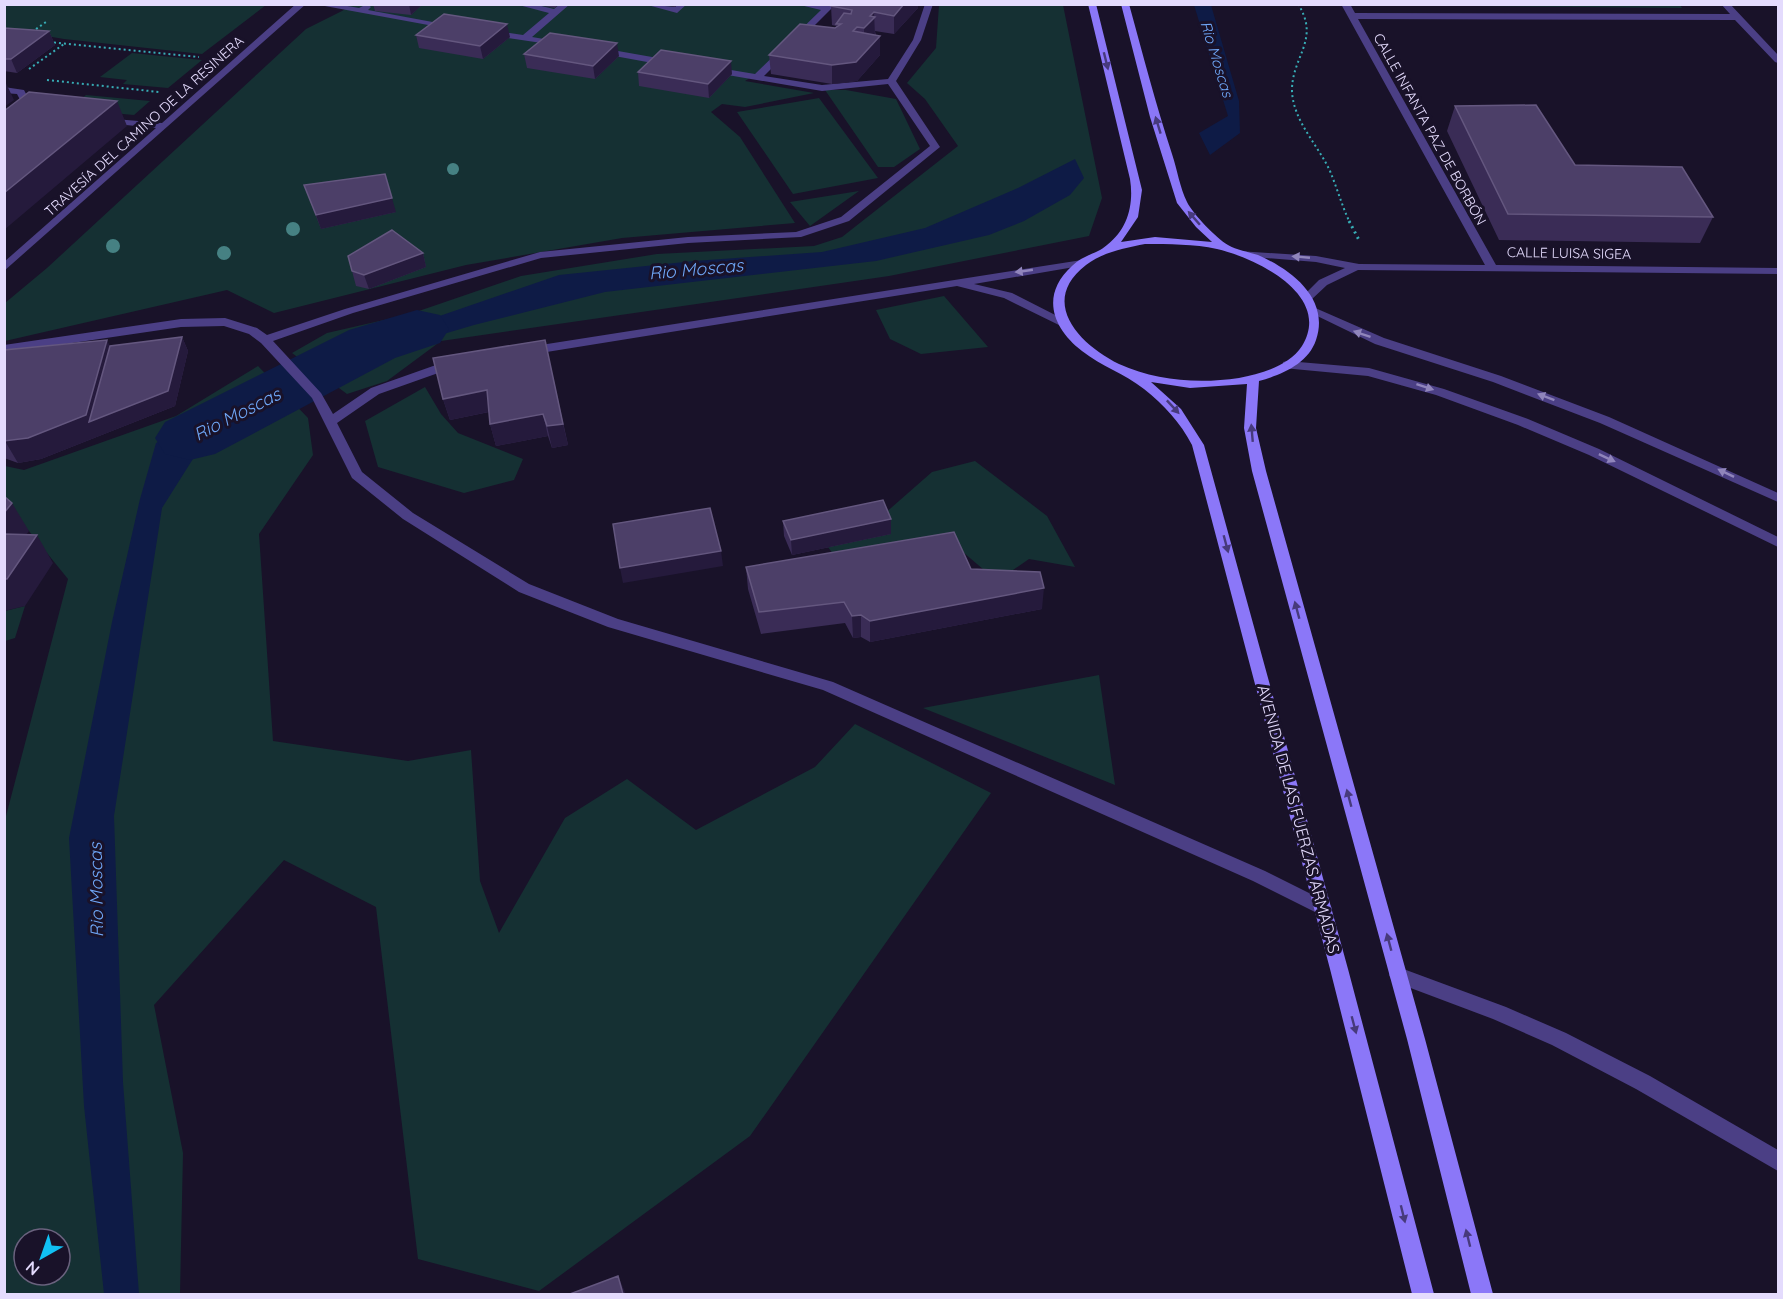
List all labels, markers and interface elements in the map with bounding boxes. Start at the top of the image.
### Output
water label: Rio Moscas [1196,19,1238,100]
street label: CALLE INFANTA PAZ DE BORBÓN [1370,30,1490,228]
street label: TRAVESÍA DEL CAMINO DE LA RESINERA [41,32,247,220]
one-way arrow [1102,52,1111,70]
one-way arrow [1153,116,1162,134]
one-way arrow [1187,210,1200,226]
street label: CALLE LUISA SIGEA [1507,243,1631,263]
one-way arrow [1292,252,1311,262]
water label: Rio Moscas [648,253,746,285]
one-way arrow [1014,267,1033,276]
one-way arrow [1353,328,1371,338]
water label: Rio Moscas [190,382,286,446]
one-way arrow [1416,383,1434,392]
one-way arrow [1537,392,1555,402]
one-way arrow [1166,399,1179,414]
one-way arrow [1247,423,1256,442]
one-way arrow [1599,453,1617,463]
one-way arrow [1717,469,1734,478]
one-way arrow [1222,535,1231,553]
one-way arrow [1292,601,1301,619]
street label: AVENIDA DE LAS FUERZAS ARMADAS [1253,682,1345,956]
one-way arrow [1344,788,1353,806]
water label: Rio Moscas [84,841,108,937]
one-way arrow [1384,933,1393,951]
one-way arrow [1349,1016,1359,1034]
one-way arrow [1398,1205,1408,1223]
north arrow [12,1227,72,1287]
one-way arrow [1463,1228,1473,1247]
text: N [21,1257,43,1280]

